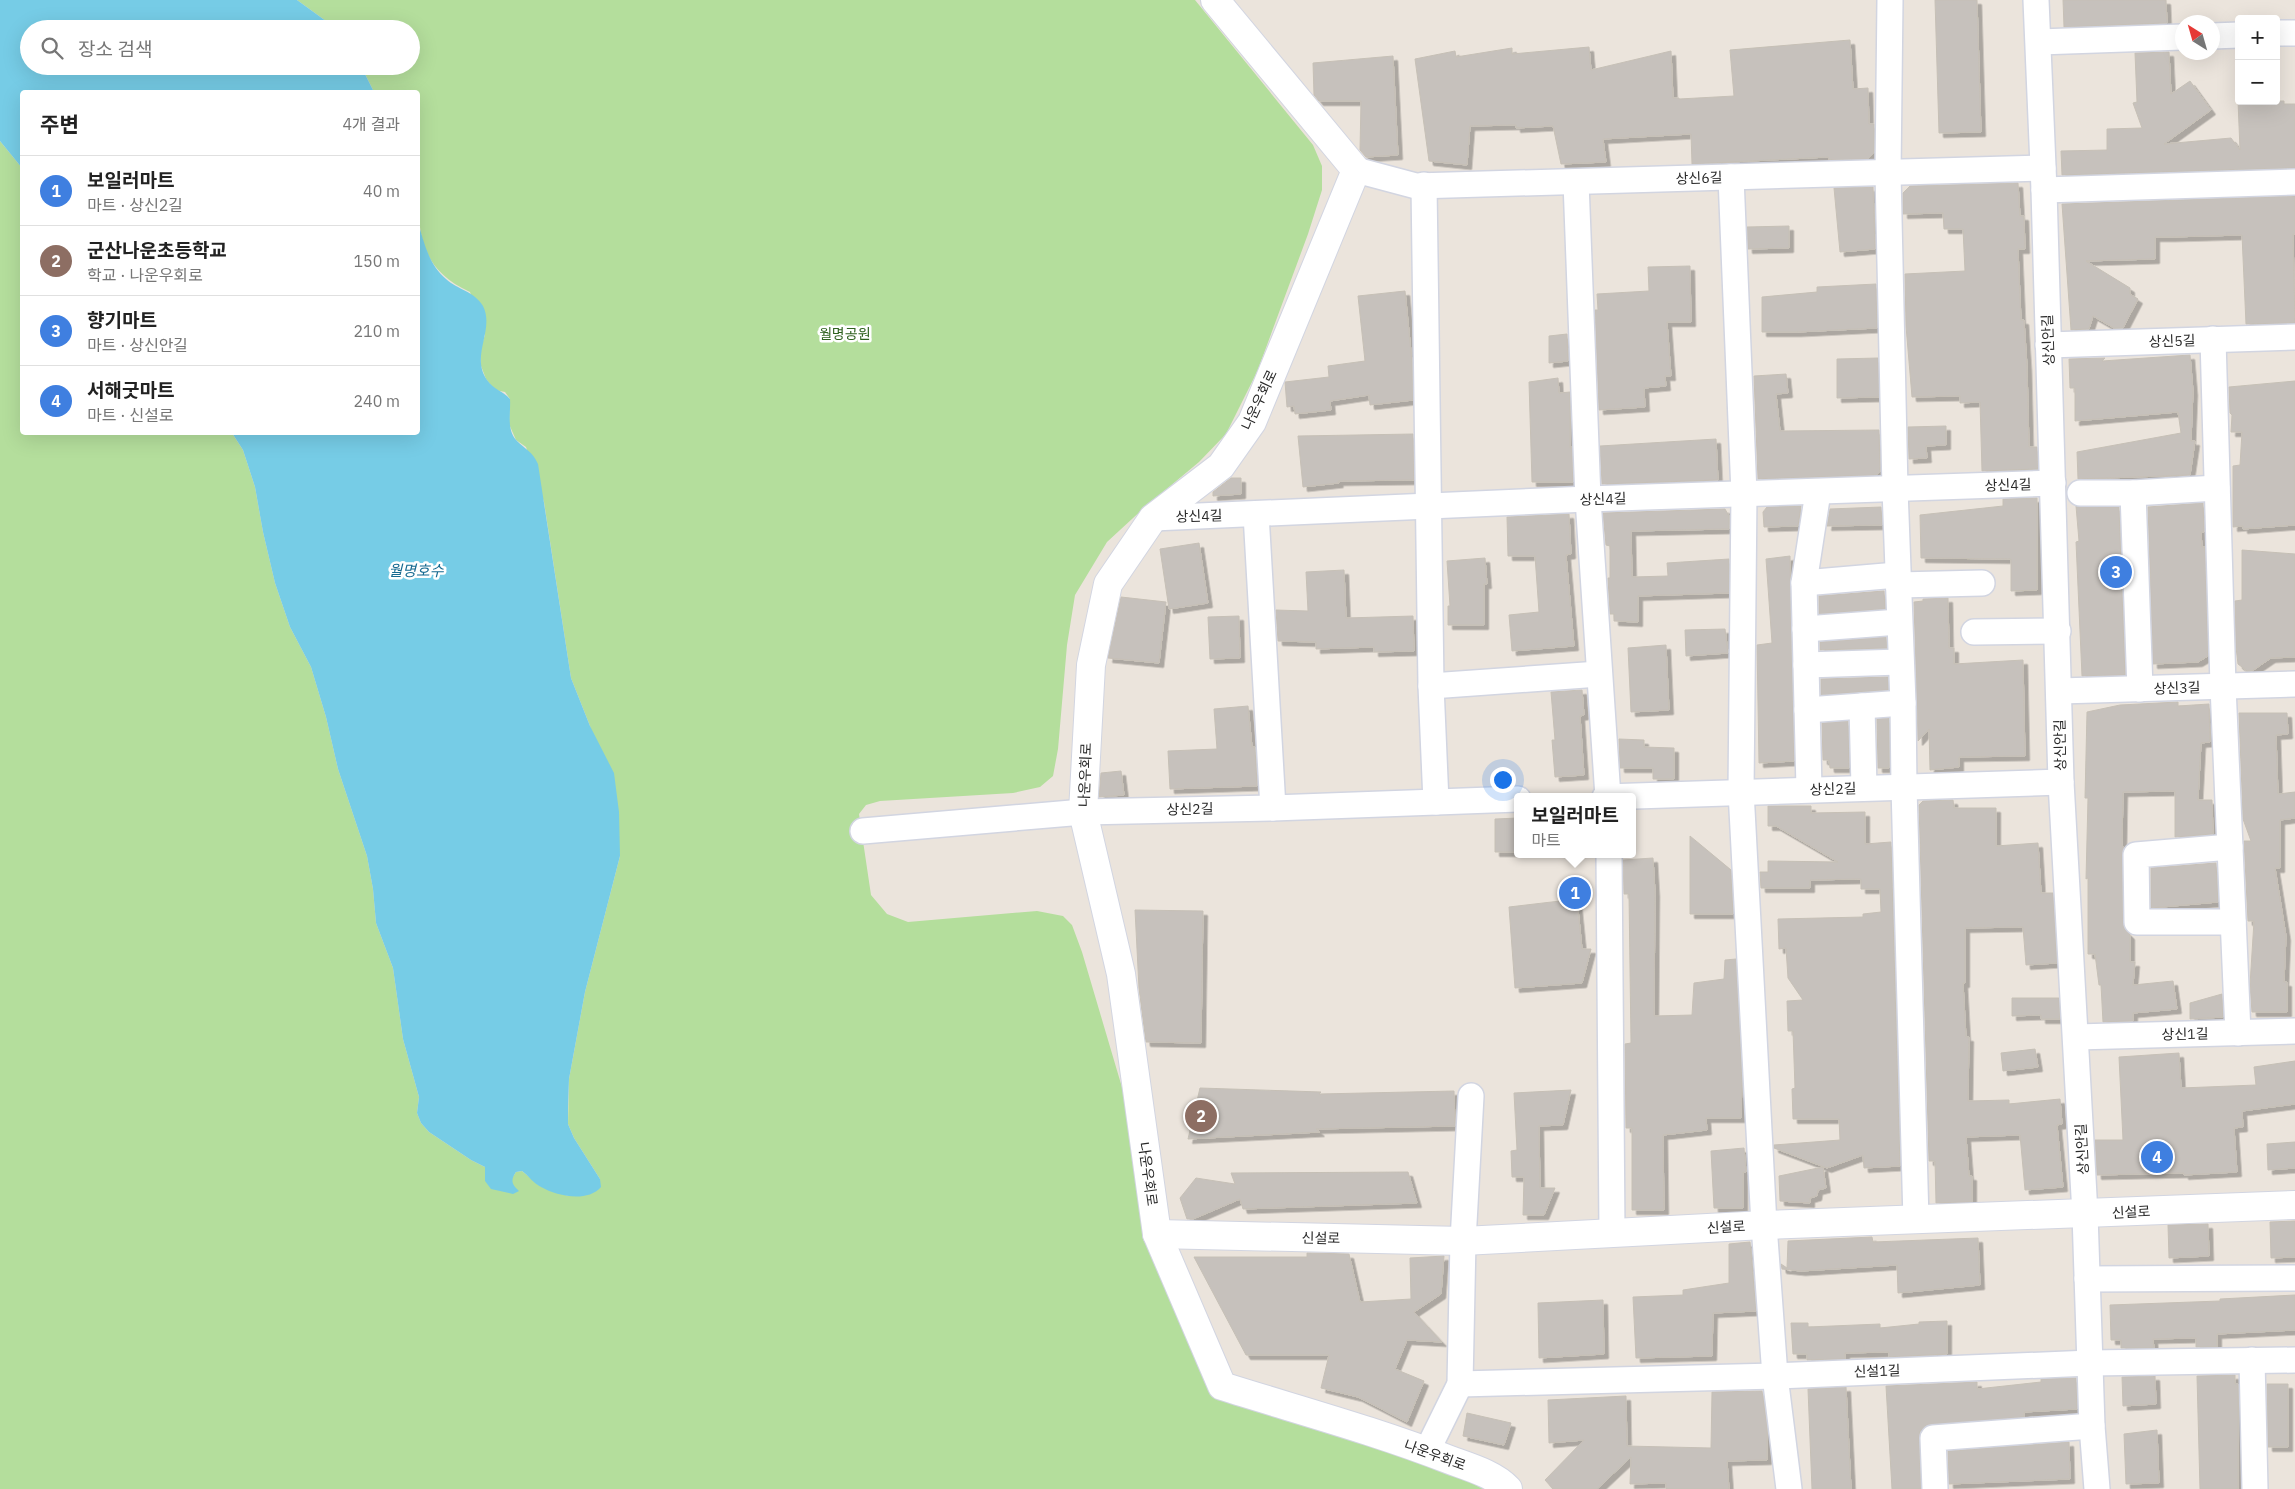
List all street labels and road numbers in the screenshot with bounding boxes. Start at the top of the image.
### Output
street label: 상신6길 [1675,168,1723,188]
street label: 상신안길 [2038,314,2058,366]
street label: 상신5길 [2148,331,2196,351]
street label: 나운우회로 [1237,367,1281,433]
street label: 상신4길 [1984,475,2032,495]
street label: 상신4길 [1579,489,1627,509]
street label: 상신4길 [1175,506,1223,526]
street label: 상신3길 [2153,678,2201,698]
street label: 상신안길 [2051,719,2069,771]
street label: 나운우회로 [1075,742,1095,807]
street label: 상신2길 [1809,779,1857,799]
street label: 상신2길 [1166,800,1214,818]
street label: 상신1길 [2161,1025,2209,1043]
street label: 상신안길 [2072,1123,2092,1175]
street label: 나운우회로 [1135,1141,1161,1207]
street label: 신설로 [2111,1202,2151,1222]
street label: 신설로 [1706,1217,1746,1237]
street label: 신설로 [1302,1229,1341,1247]
street label: 신설1길 [1853,1361,1901,1381]
street label: 나운우회로 [1402,1436,1468,1475]

